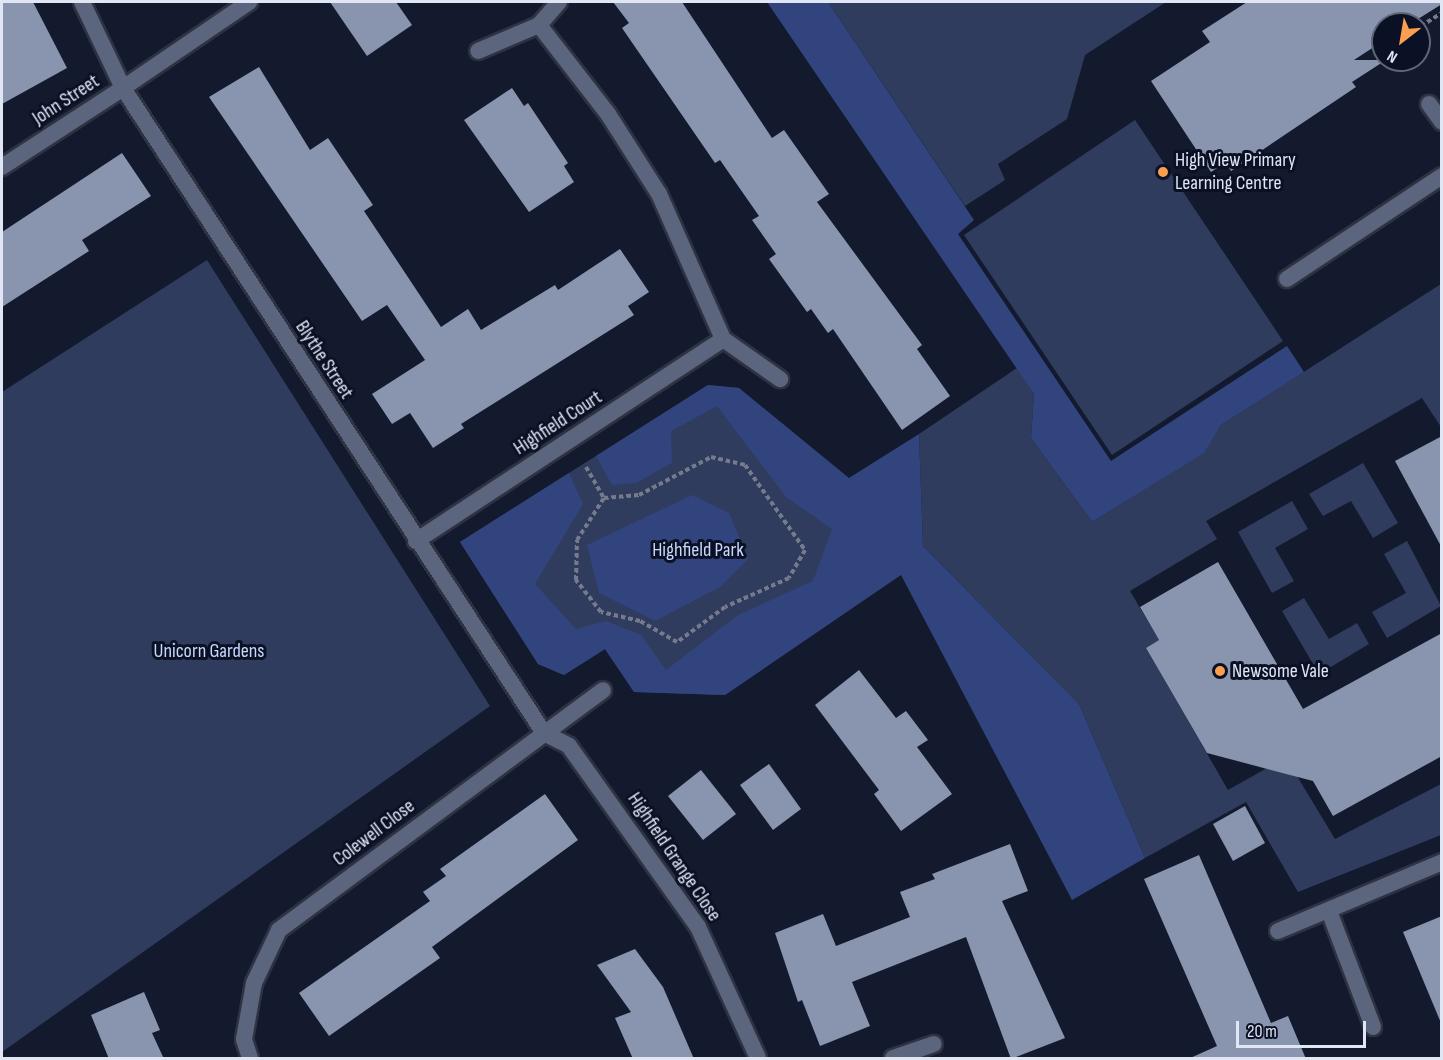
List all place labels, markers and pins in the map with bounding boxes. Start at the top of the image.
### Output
place label: High View Primary Learning Centre [1175,148,1296,195]
marker: High View Primary Learning Centre [1156,165,1170,179]
place label: Newsome Vale [1232,659,1329,683]
marker: Newsome Vale [1213,664,1227,678]

